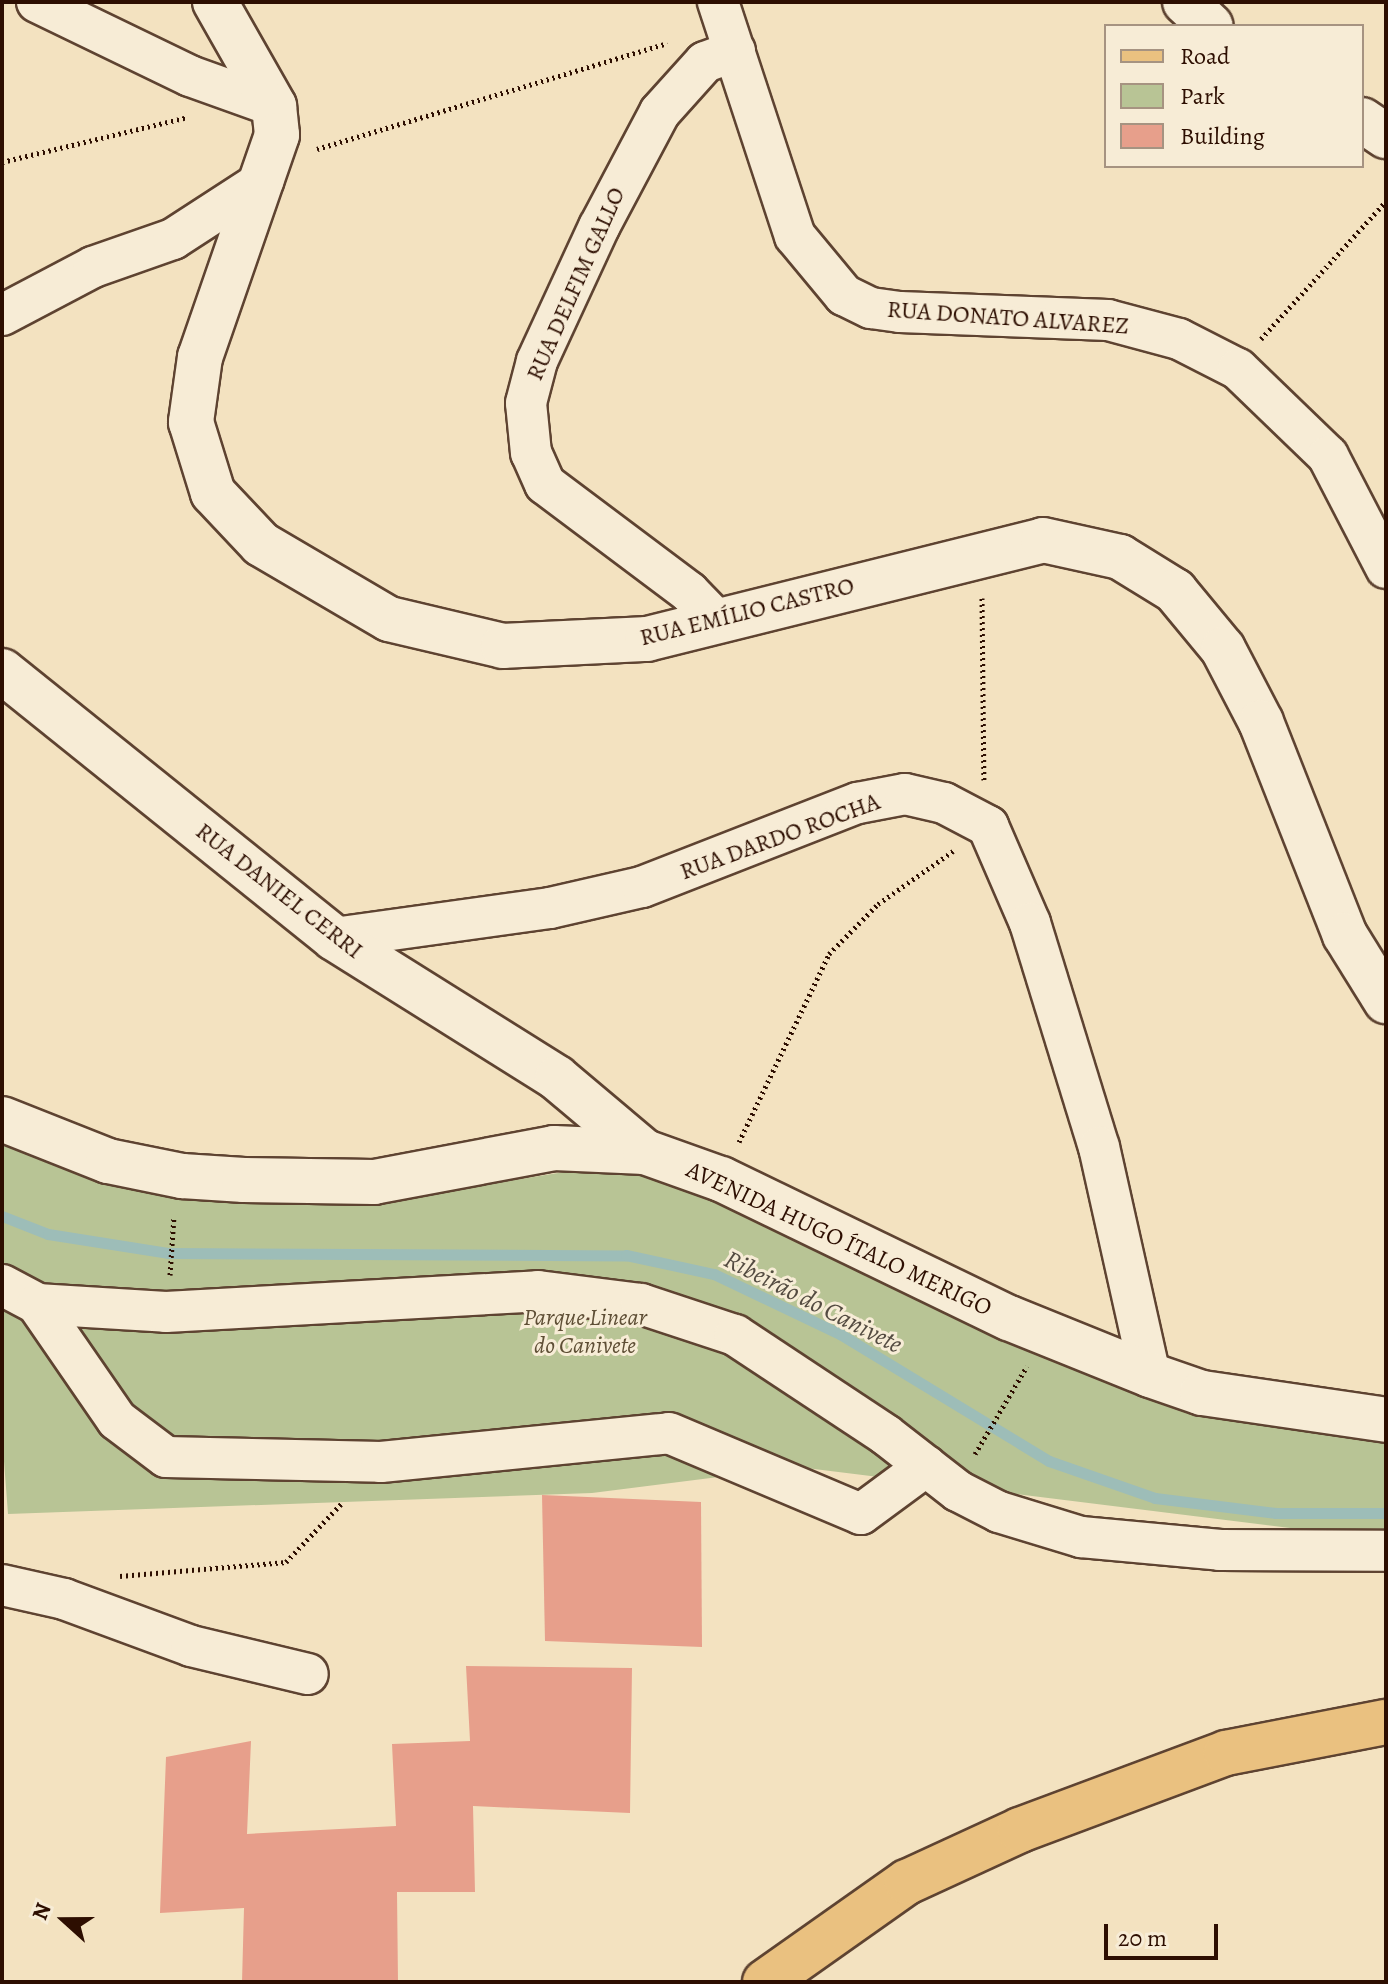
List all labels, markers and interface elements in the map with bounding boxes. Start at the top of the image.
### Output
legend [1104,24,1364,168]
text: Road [1180,40,1230,72]
text: Park [1180,80,1225,112]
text: Building [1180,120,1265,152]
street label: RUA DELFIM GALLO [520,183,632,385]
street label: RUA DONATO ALVAREZ [886,295,1130,341]
street label: RUA EMÍLIO CASTRO [637,571,857,653]
street label: RUA DARDO ROCHA [676,787,884,887]
street label: RUA DANIEL CERRI [190,817,368,965]
street label: AVENIDA HUGO ÍTALO MERIGO [682,1155,996,1323]
water label: Ribeirão do Canivete [719,1244,907,1360]
park label: Parque Linear do Canivete [523,1304,647,1360]
north arrow [24,1880,104,1960]
text: N [25,1899,58,1924]
scale bar [1108,1908,1222,1958]
text: 20 m [1118,1922,1167,1954]

